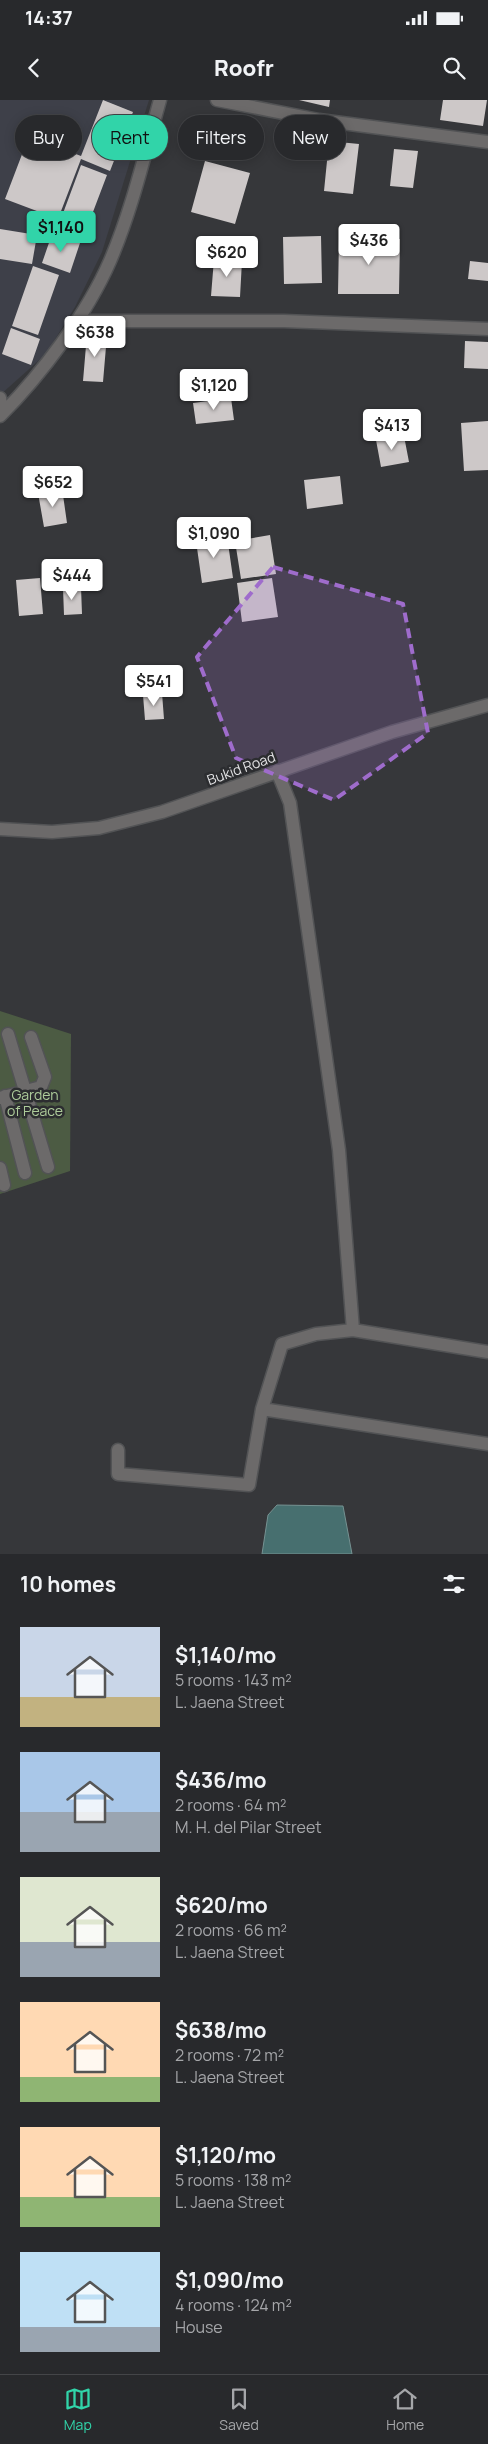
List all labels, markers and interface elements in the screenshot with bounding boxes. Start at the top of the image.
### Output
text: 14:37 [25,5,73,31]
text: Roofr [214,53,274,83]
icon: back [20,54,48,82]
icon: search [440,54,468,82]
chip: Buy [15,115,82,160]
chip: Rent [92,115,168,160]
chip: Filters [178,115,264,160]
chip: New [274,115,346,160]
pin: $1,140 [20,210,102,253]
text: $1,140 [38,216,84,238]
pin: $436 [339,224,399,266]
text: $436 [349,229,389,251]
pin: $620 [197,236,257,278]
text: $620 [207,241,247,263]
pin: $638 [65,316,125,358]
text: $638 [75,321,115,343]
pin: $1,120 [173,368,255,411]
text: $1,120 [191,374,237,396]
pin: $413 [362,408,422,451]
text: $413 [374,414,410,436]
pin: $652 [23,466,83,508]
text: $652 [34,471,72,493]
pin: $1,090 [173,516,255,559]
text: $1,090 [188,522,240,544]
pin: $444 [42,558,102,601]
text: $444 [53,564,91,586]
pin: $541 [124,664,184,707]
text: $541 [136,670,172,692]
street label: Bukid Road [204,747,278,789]
park label: Garden of Peace [7,1085,63,1120]
text: 10 homes [20,1570,116,1598]
icon: filters [440,1570,468,1598]
text: $1,140/mo [175,1641,276,1669]
icon: home [60,1647,120,1707]
text: 5 rooms · 143 m² [175,1669,292,1691]
text: L. Jaena Street [175,1691,284,1713]
text: $436/mo [175,1766,266,1794]
icon: home [60,1772,120,1832]
text: 2 rooms · 64 m² [175,1794,286,1816]
text: M. H. del Pilar Street [175,1816,322,1838]
text: $620/mo [175,1891,268,1919]
icon: home [60,1897,120,1957]
text: 2 rooms · 66 m² [175,1919,287,1941]
text: L. Jaena Street [175,1941,284,1963]
text: $638/mo [175,2016,266,2044]
icon: home [60,2022,120,2082]
text: 2 rooms · 72 m² [175,2044,284,2066]
text: L. Jaena Street [175,2066,284,2088]
text: $1,120/mo [175,2141,276,2169]
icon: home [60,2147,120,2207]
text: 5 rooms · 138 m² [175,2169,292,2191]
text: L. Jaena Street [175,2191,284,2213]
text: $1,090/mo [175,2266,284,2294]
icon: home [60,2272,120,2332]
text: 4 rooms · 124 m² [175,2294,292,2316]
text: House [175,2316,223,2338]
tab: Map [64,2385,92,2434]
tab: Saved [219,2385,259,2434]
tab: Home [386,2385,424,2434]

